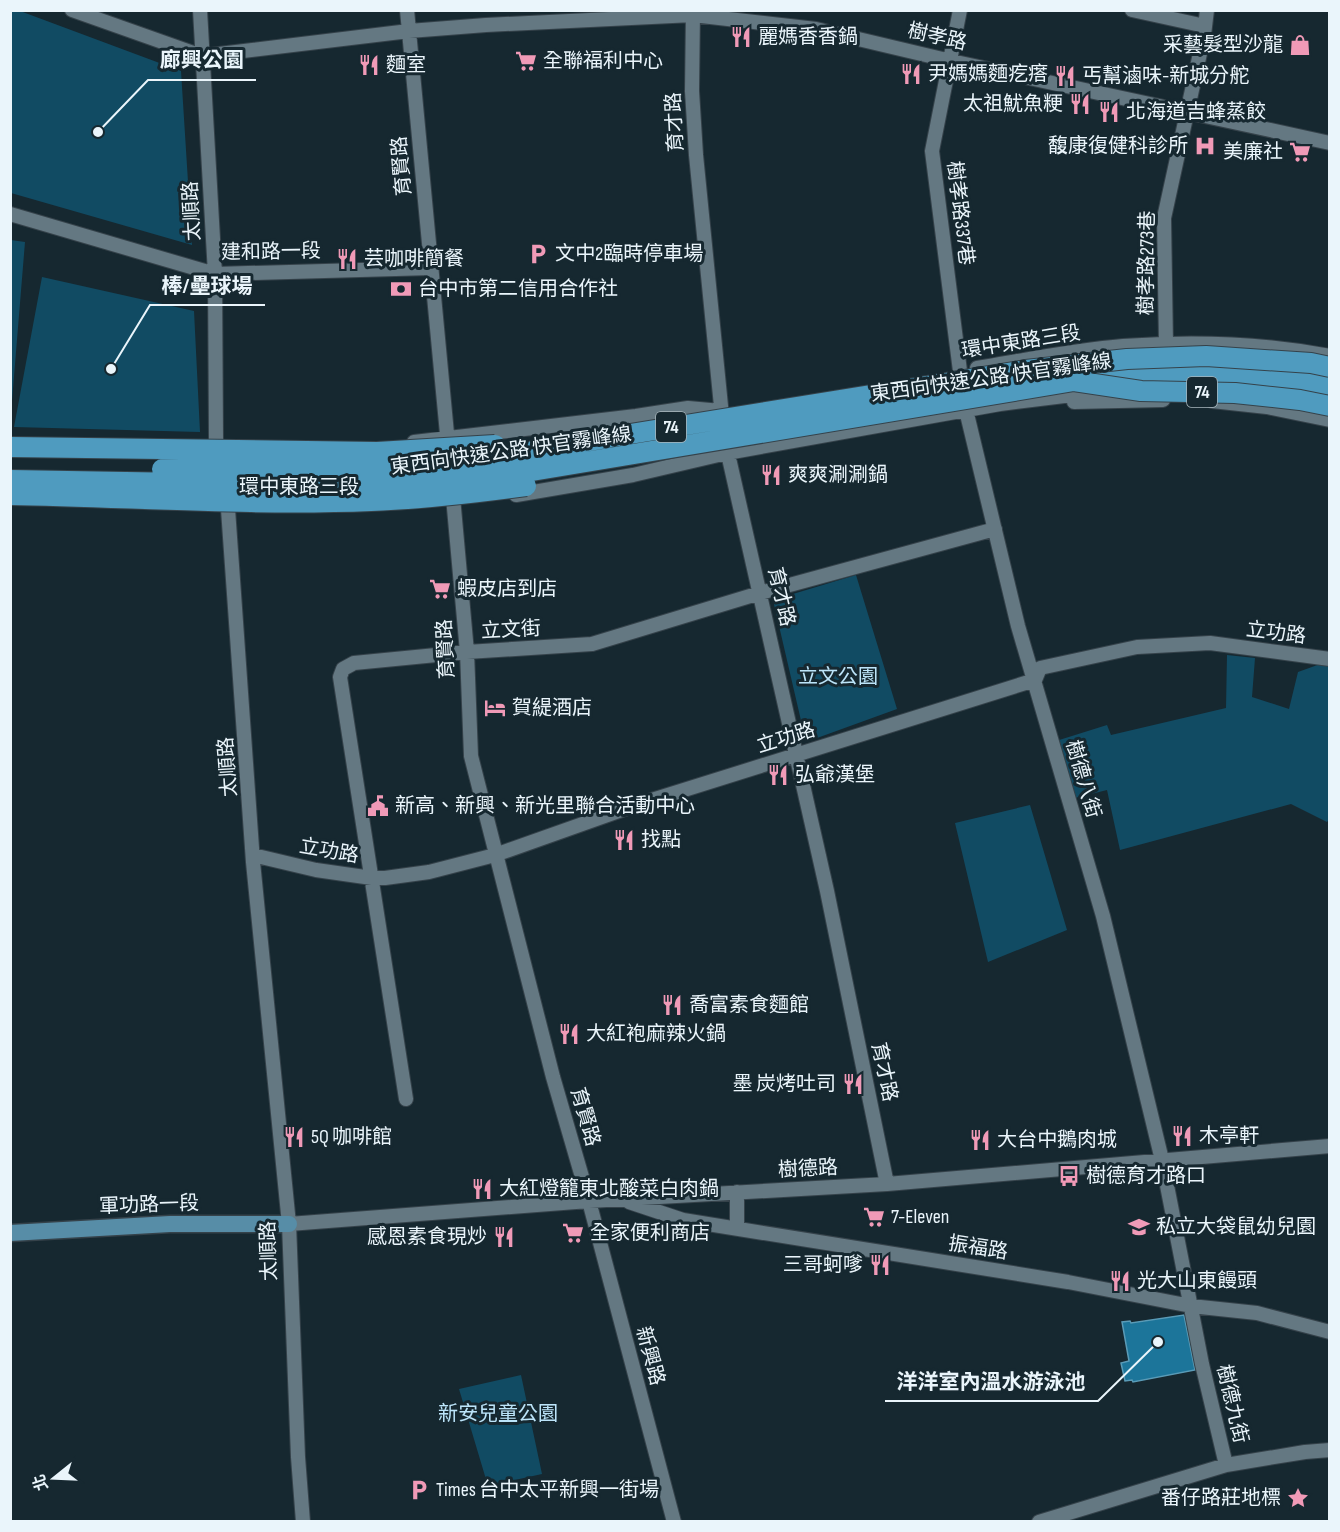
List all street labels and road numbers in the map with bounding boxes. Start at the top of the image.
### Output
street label: 樹孝路 [905,19,969,55]
street label: 育才路 [661,91,689,153]
street label: 育賢路 [387,135,417,197]
street label: 樹孝路337巷 [942,160,978,266]
street label: 太順路 [178,180,206,242]
street label: 樹孝路273巷 [1134,210,1160,316]
street label: 建和路一段 [221,239,321,265]
street label: 環中東路三段 [960,321,1082,363]
street label: 東西向快速公路 快官霧峰線 [869,349,1113,407]
road number: 74 [1187,377,1217,407]
road number: 74 [656,412,686,442]
street label: 東西向快速公路 快官霧峰線 [389,422,633,480]
street label: 環中東路三段 [239,475,359,499]
street label: 育才路 [763,565,799,629]
street label: 立文街 [480,616,542,644]
street label: 立功路 [1245,617,1307,649]
street label: 育賢路 [432,618,460,680]
street label: 立功路 [754,718,818,758]
street label: 太順路 [214,736,242,798]
street label: 樹德八街 [1060,737,1106,821]
street label: 立功路 [297,834,361,868]
street label: 育才路 [866,1040,902,1104]
street label: 育賢路 [565,1085,605,1149]
street label: 樹德路 [777,1155,839,1183]
street label: 軍功路一段 [99,1191,199,1219]
street label: 太順路 [256,1221,282,1281]
street label: 振福路 [946,1231,1010,1265]
street label: 新興路 [631,1324,669,1388]
street label: 樹德九街 [1211,1362,1253,1446]

